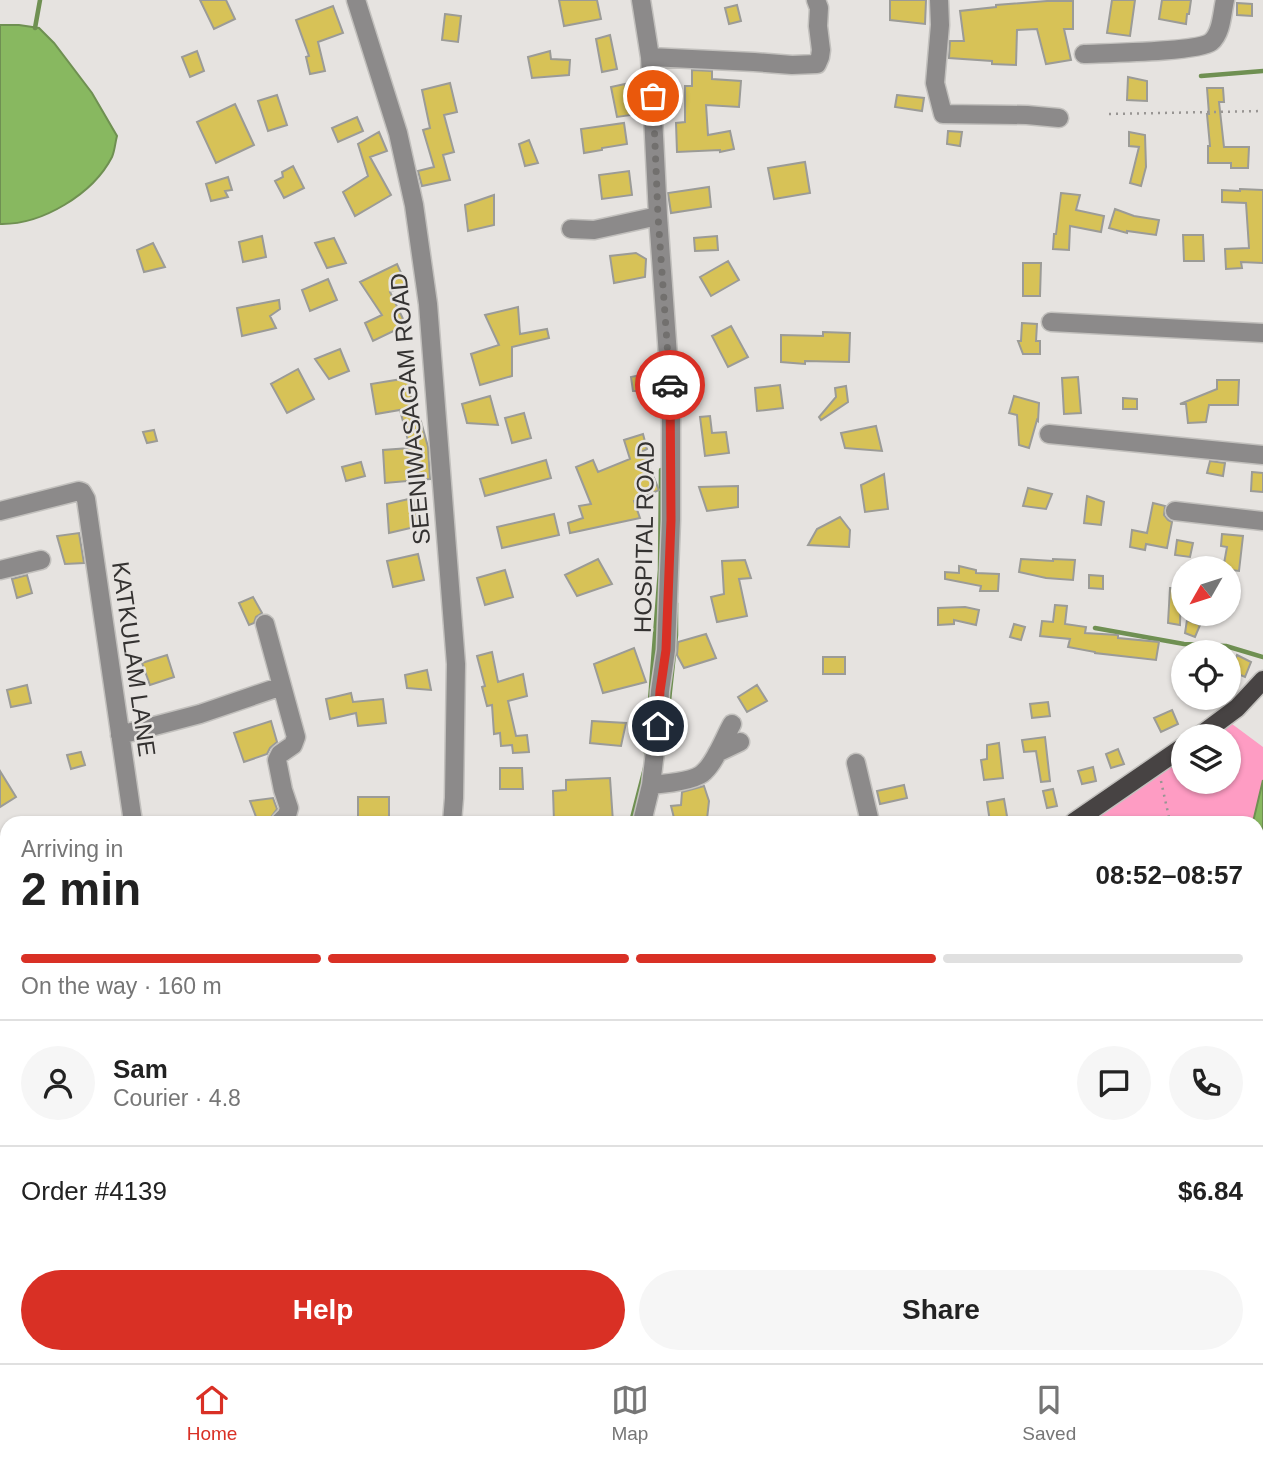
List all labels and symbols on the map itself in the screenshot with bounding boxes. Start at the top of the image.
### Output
pin [623,66,683,126]
street label: SEENIWASAGAM ROAD [385,272,435,546]
courier [635,350,705,420]
street label: HOSPITAL ROAD [629,441,659,633]
north arrow [1171,556,1241,626]
street label: KATKULAM LANE [107,560,161,758]
pin [628,696,688,756]

